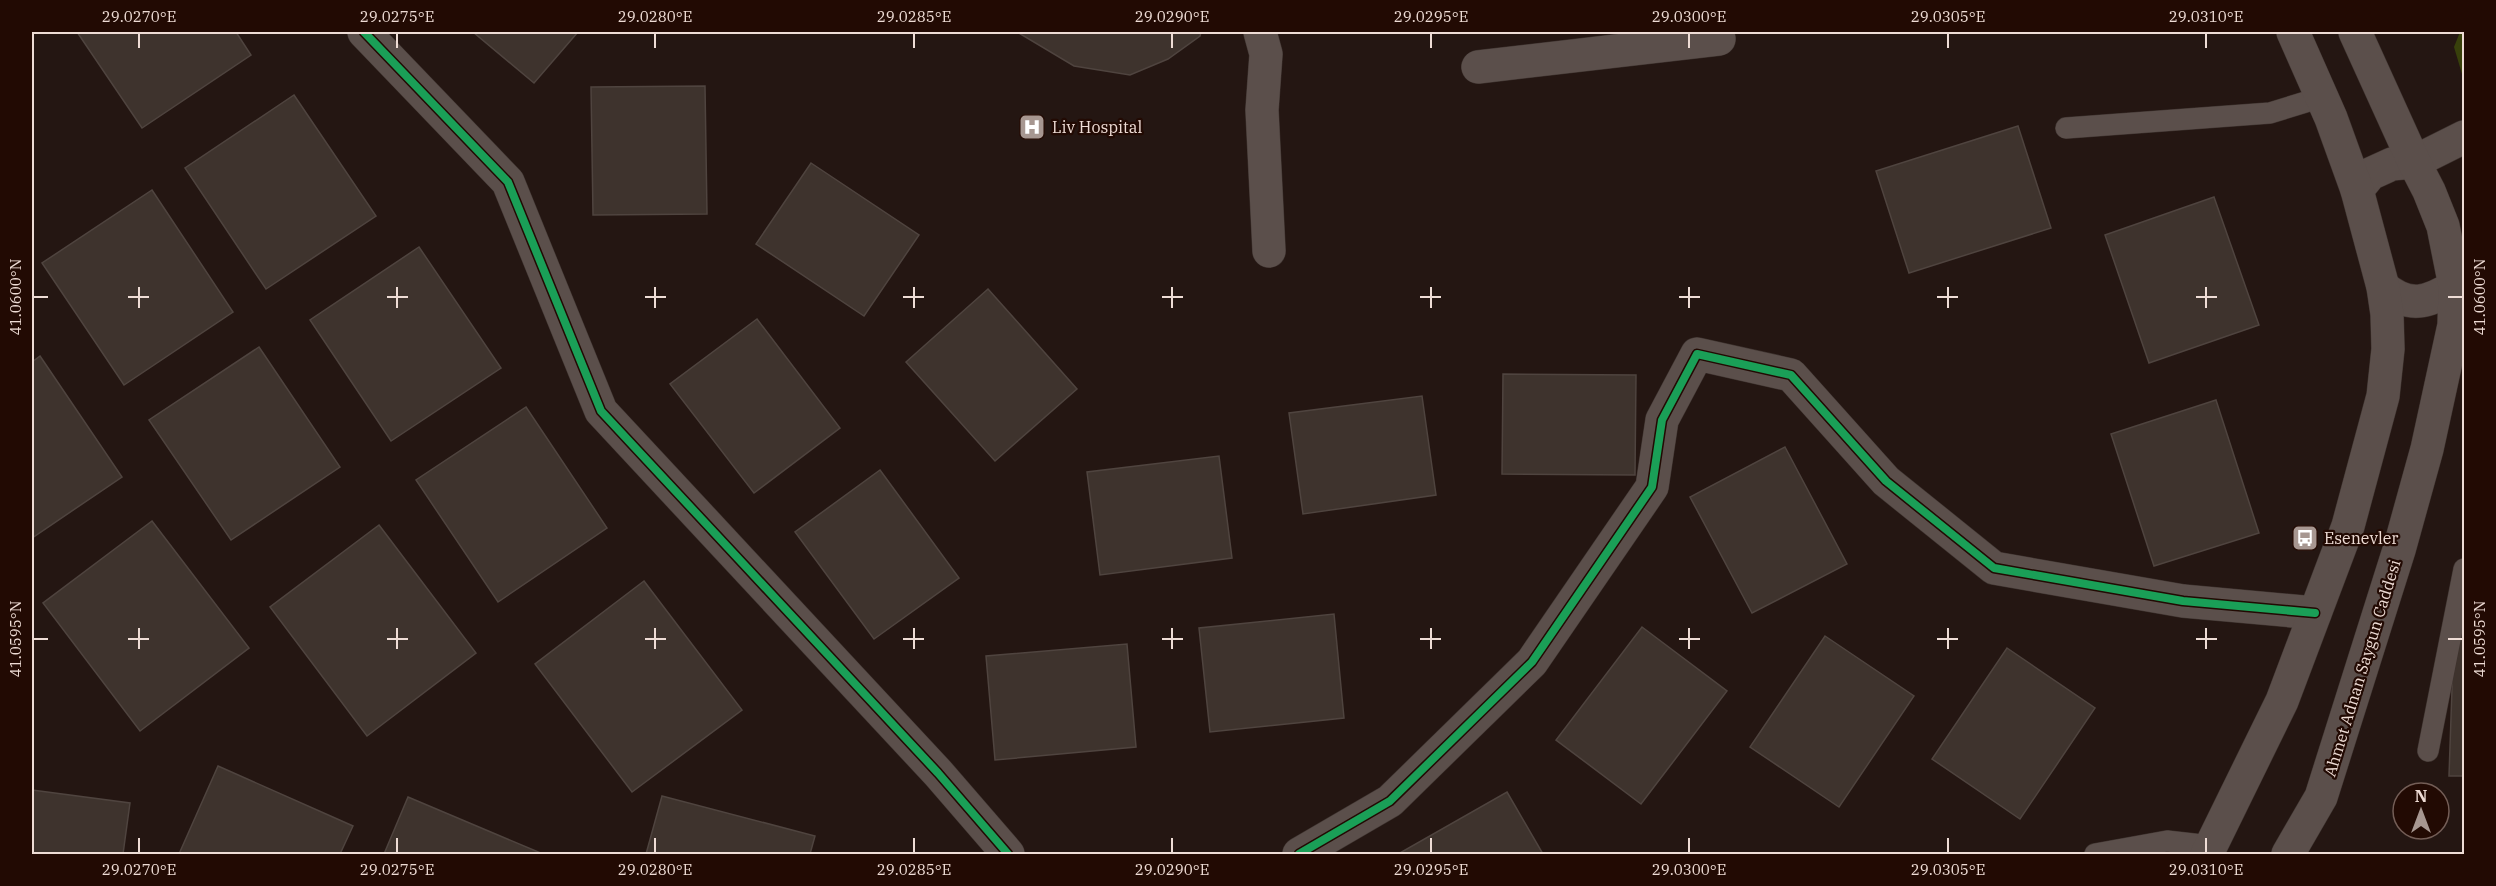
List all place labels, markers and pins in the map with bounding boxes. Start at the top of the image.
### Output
hospital icon: Liv Hospital [1017,112,1047,142]
place label: Liv Hospital [1052,117,1142,137]
bus stop icon: Esenevler [2290,523,2320,553]
place label: Esenevler [2324,528,2398,548]

